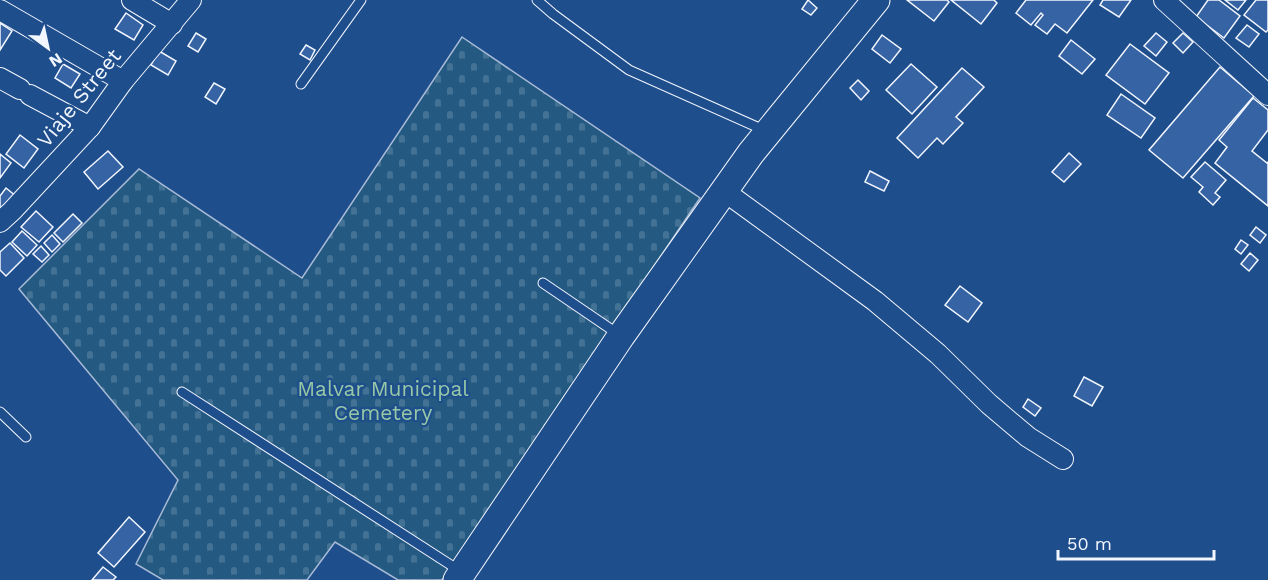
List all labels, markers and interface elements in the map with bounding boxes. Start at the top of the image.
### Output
north arrow [18,18,78,78]
street label: Viaje Street [31,43,126,152]
text: N [46,49,66,71]
park label: Malvar Municipal Cemetery [297,376,469,425]
scale bar [1058,523,1214,561]
text: 50 m [1067,533,1112,554]

